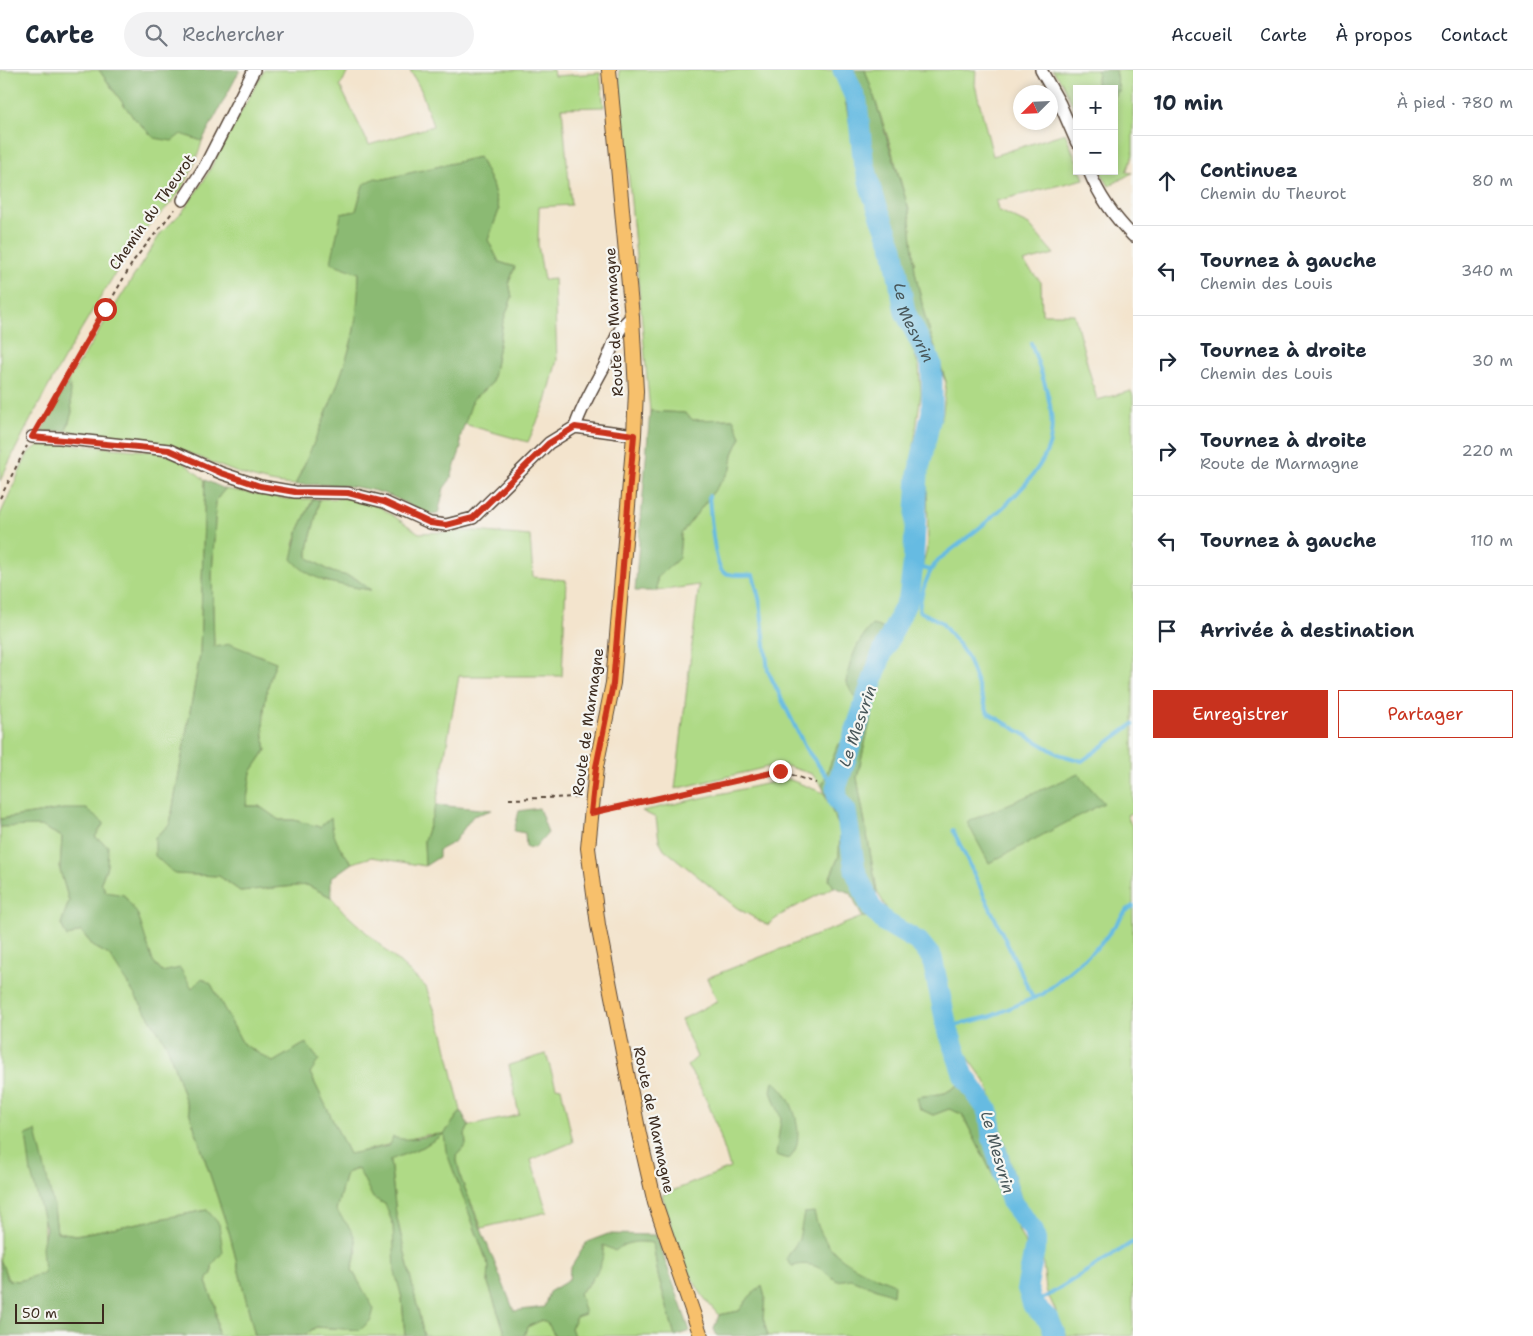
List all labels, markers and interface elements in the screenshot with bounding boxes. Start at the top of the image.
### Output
search box [124,12,474,57]
text: Carte [25,19,94,51]
icon: search [142,21,170,49]
text: Rechercher [182,22,285,47]
text: Accueil [1171,23,1232,47]
text: Carte [1260,23,1307,47]
text: À propos [1335,23,1413,47]
text: Contact [1441,23,1508,47]
north arrow [1013,85,1058,130]
map controls [1073,85,1118,175]
button: + [1073,85,1118,130]
text: 10 min [1153,89,1223,117]
text: À pied · 780 m [1396,92,1513,113]
button: − [1073,130,1118,175]
street label: Chemin du Theurot [104,150,200,274]
text: Continuez [1200,158,1298,183]
icon: ahead [1153,167,1181,195]
text: 80 m [1472,170,1513,191]
text: Chemin du Theurot [1200,183,1346,204]
street label: Route de Marmagne [600,247,628,397]
text: Tournez à gauche [1200,248,1377,273]
icon: left [1153,257,1181,285]
text: 340 m [1461,260,1513,281]
text: Chemin des Louis [1200,273,1333,294]
water label: Le Mesvrin [889,281,939,366]
route start [94,298,117,321]
text: Tournez à droite [1200,338,1367,363]
icon: right [1153,347,1181,375]
text: 30 m [1472,350,1513,371]
text: Chemin des Louis [1200,363,1333,384]
text: Tournez à droite [1200,428,1367,453]
icon: right [1153,437,1181,465]
text: 220 m [1461,440,1513,461]
text: Route de Marmagne [1200,453,1359,474]
icon: left [1153,527,1181,555]
text: Tournez à gauche [1200,528,1377,553]
text: 110 m [1470,530,1513,551]
icon: arrive [1153,617,1181,645]
text: Arrivée à destination [1200,618,1414,643]
street label: Route de Marmagne [568,647,608,797]
water label: Le Mesvrin [834,683,881,770]
button: Enregistrer [1153,690,1328,738]
button: Partager [1338,690,1513,738]
route end [769,760,792,783]
street label: Route de Marmagne [629,1045,679,1195]
water label: Le Mesvrin [976,1109,1019,1196]
scale bar [15,1301,104,1324]
text: 50 m [22,1304,57,1322]

